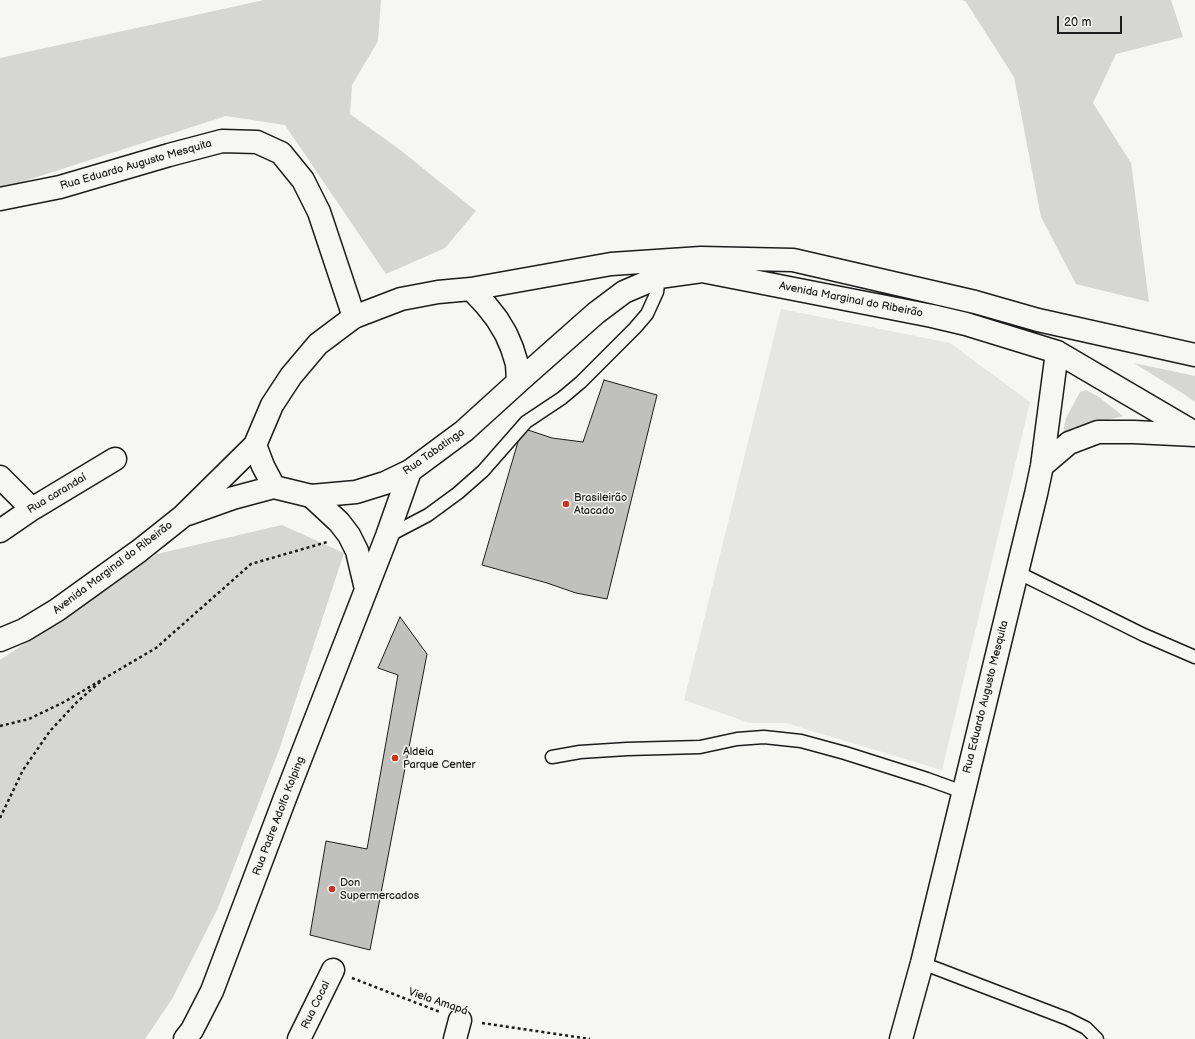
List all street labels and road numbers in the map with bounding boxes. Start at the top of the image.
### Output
street label: Rua Eduardo Augusto Mesquita [59,137,213,193]
street label: Avenida Marginal do Ribeirão [778,280,924,320]
street label: Rua Tabatinga [401,426,467,478]
street label: Rua carandaí [25,471,89,517]
street label: Avenida Marginal do Ribeirão [51,519,175,617]
street label: Rua Eduardo Augusto Mesquita [961,619,1011,775]
street label: Rua Padre Adolfo Kolping [250,755,308,877]
street label: Rua Cocal [299,979,333,1031]
street label: Viela Amapá [406,986,470,1018]

